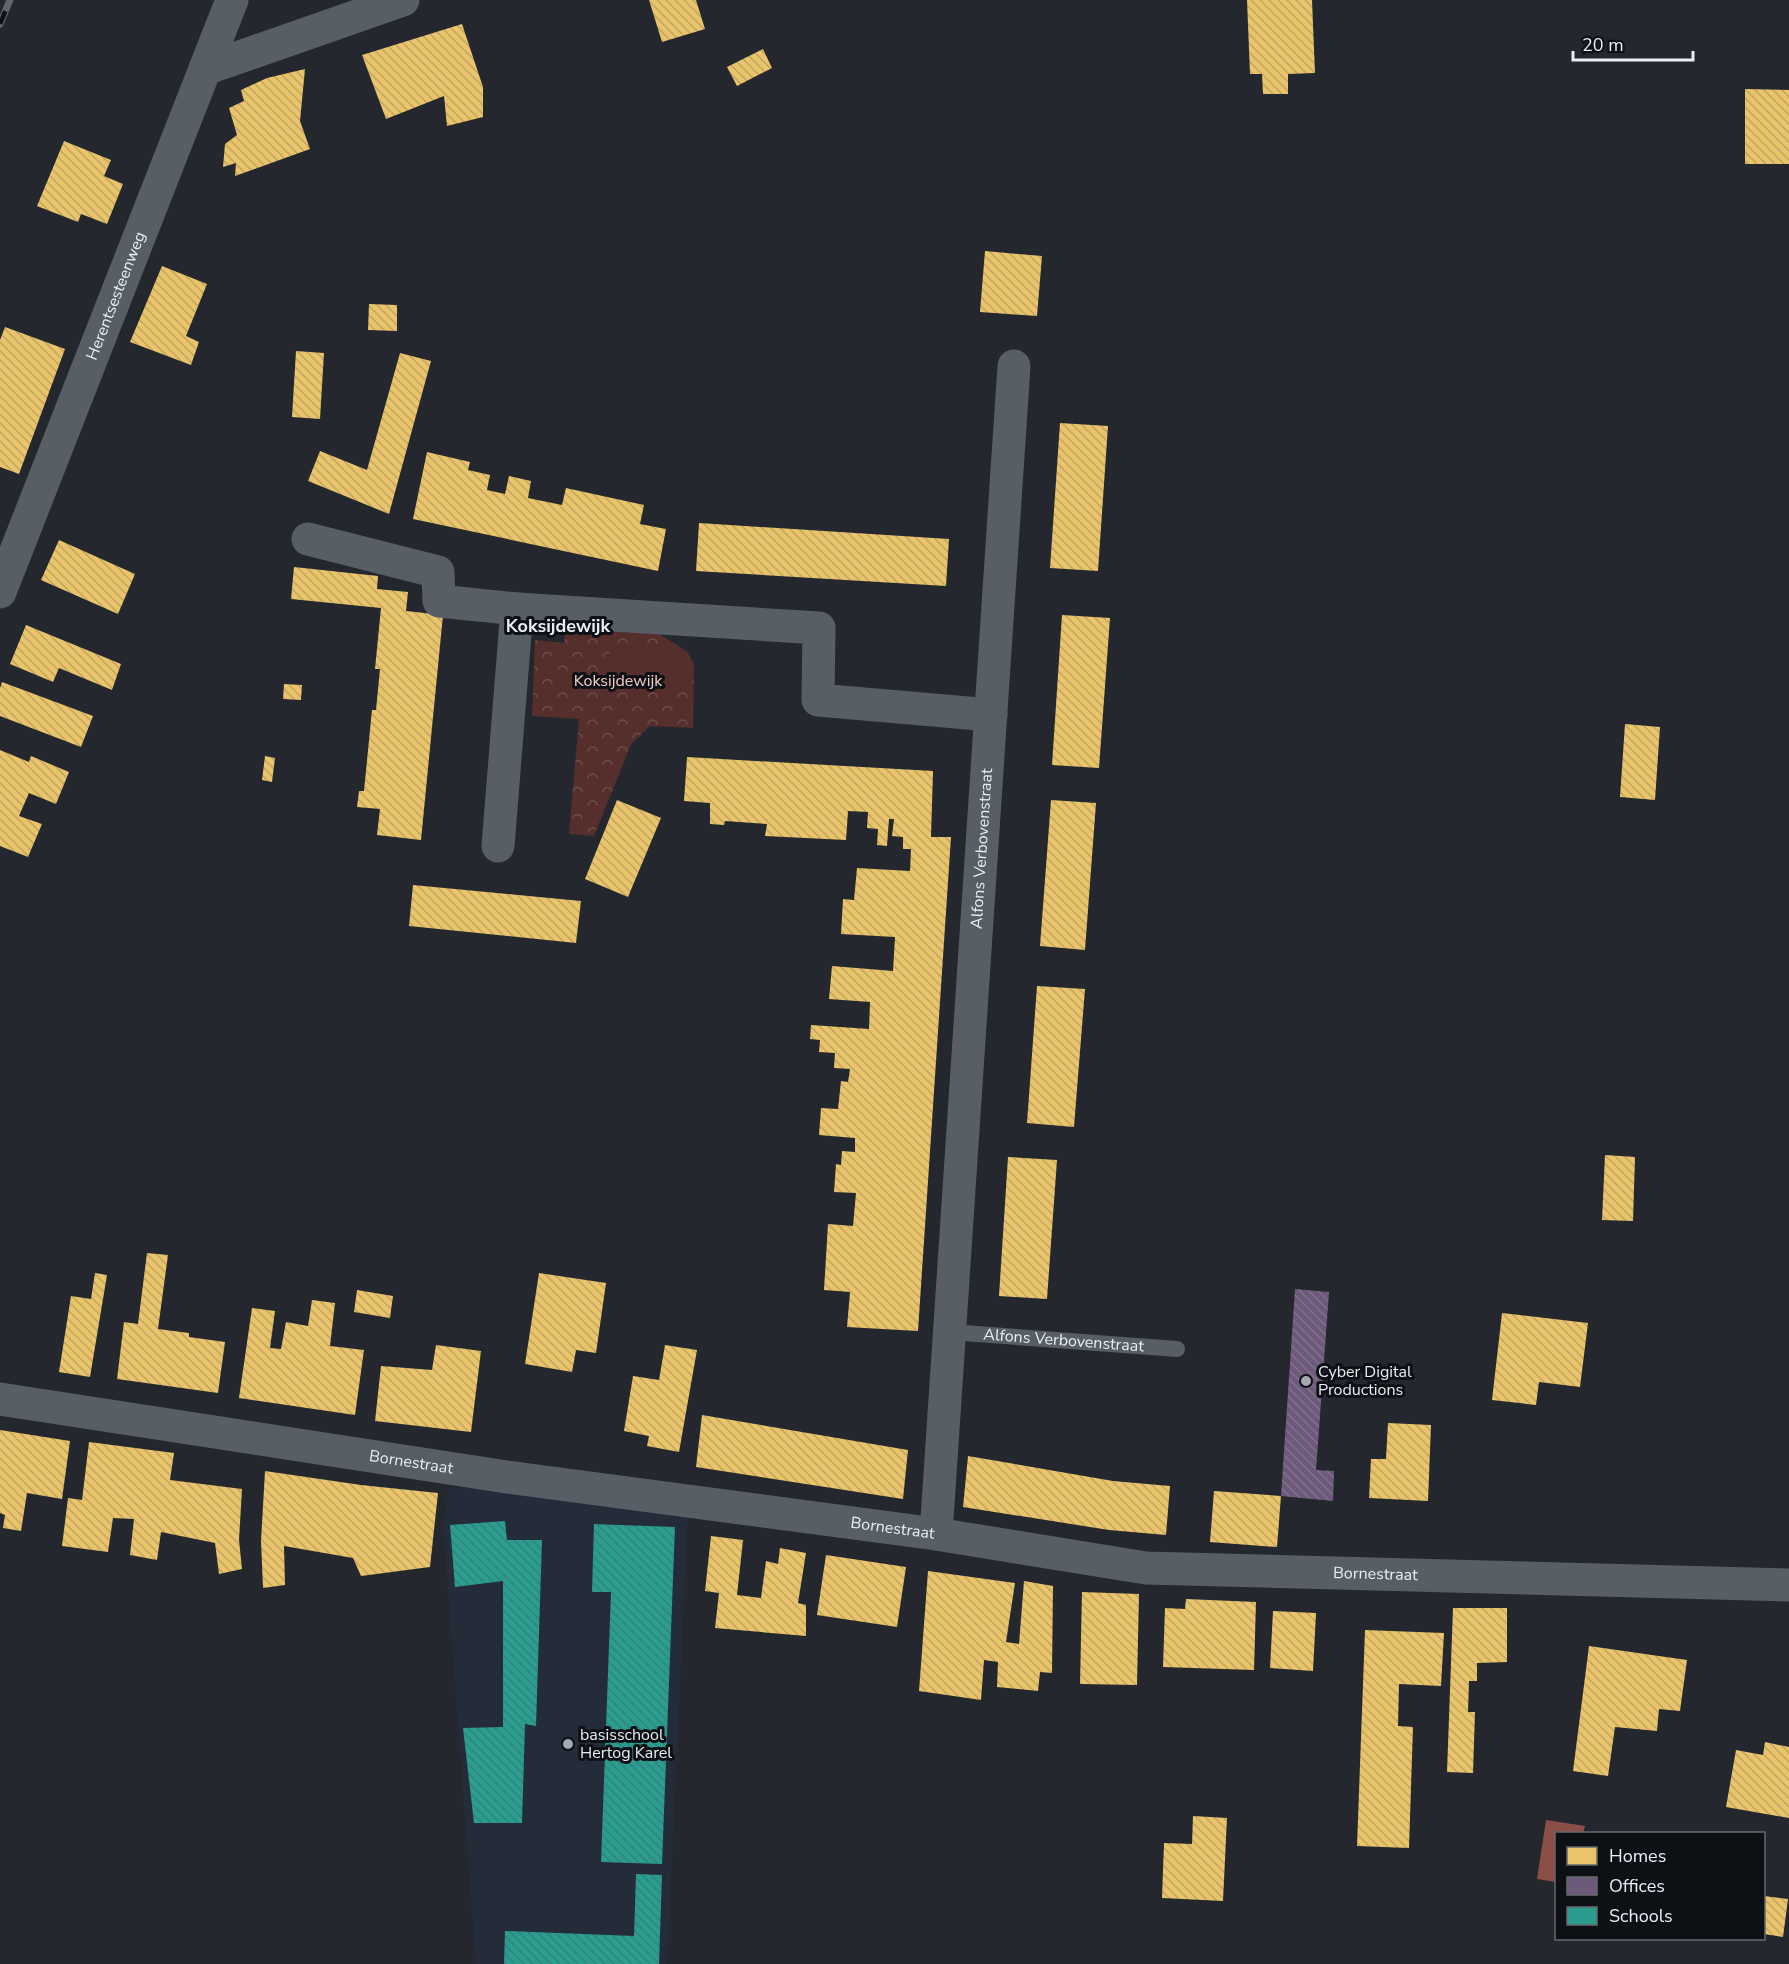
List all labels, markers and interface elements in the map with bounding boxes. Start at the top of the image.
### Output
scale bar [1573,24,1693,62]
text: 20 m [1582,33,1624,57]
street label: Herentsesteenweg [81,228,151,363]
district label: Koksijdewijk [506,614,610,638]
park label: Koksijdewijk [574,670,663,692]
street label: Alfons Verbovenstraat [965,767,998,930]
street label: Alfons Verbovenstraat [983,1324,1145,1358]
place label: Cyber Digital Productions [1318,1361,1412,1401]
marker: Cyber Digital Productions [1299,1374,1313,1388]
street label: Bornestraat [368,1445,455,1480]
street label: Bornestraat [849,1512,936,1545]
street label: Bornestraat [1333,1562,1418,1586]
place label: basisschool Hertog Karel [580,1724,672,1764]
marker: basisschool Hertog Karel [561,1737,575,1751]
legend [1555,1832,1765,1940]
text: Homes [1609,1844,1666,1868]
text: Offices [1609,1874,1665,1898]
text: Schools [1609,1904,1673,1928]

